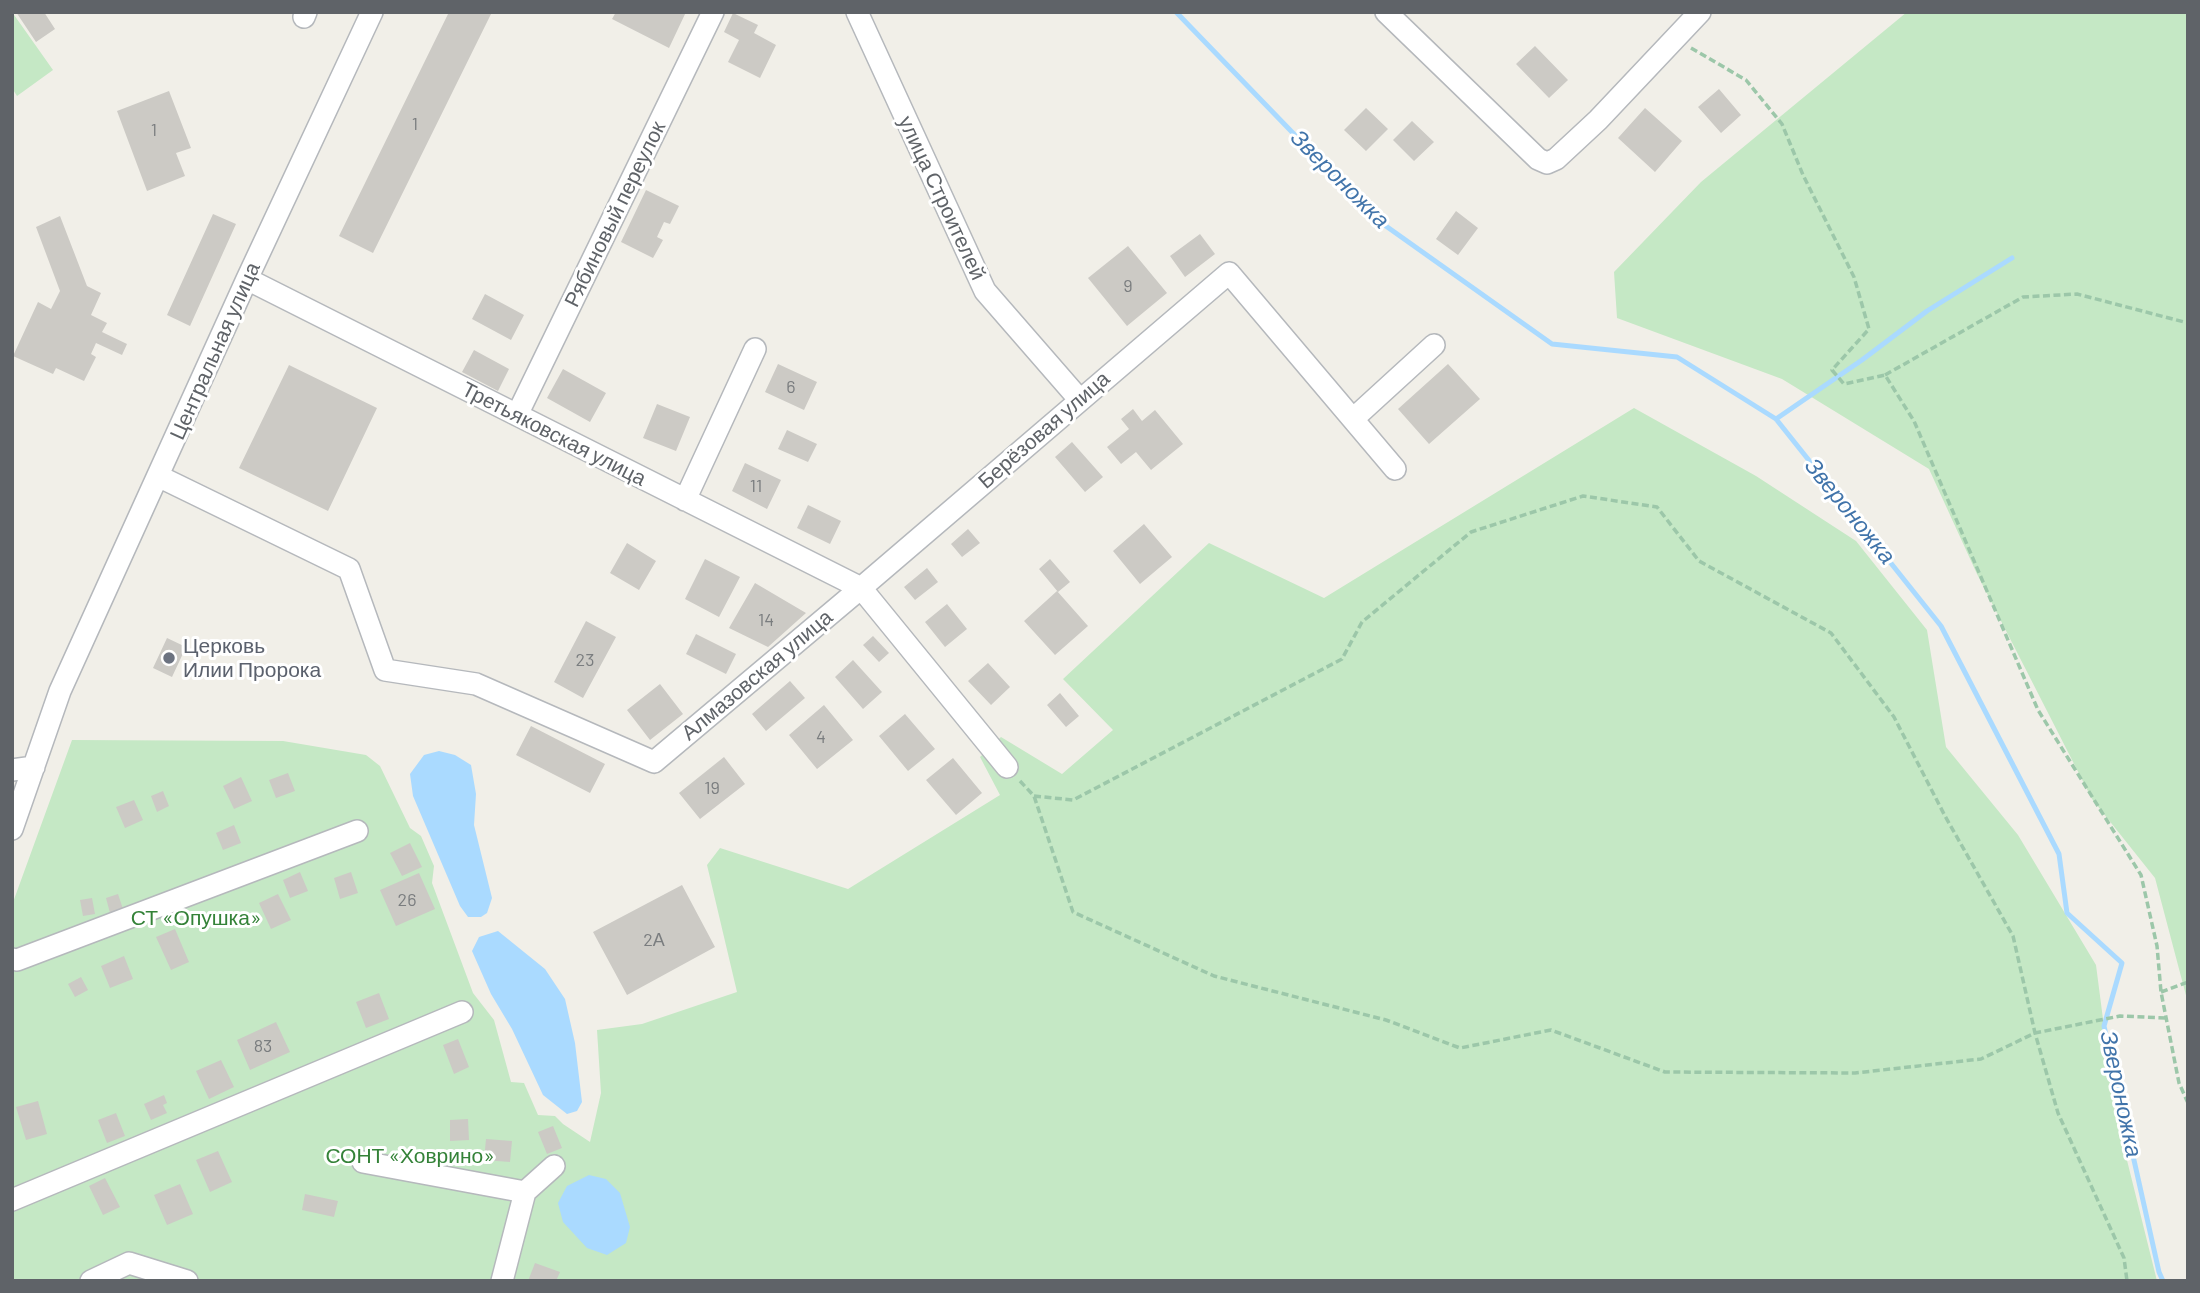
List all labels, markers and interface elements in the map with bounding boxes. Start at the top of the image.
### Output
street label: улица Строителей [893,112,991,284]
house number: 1 [412,113,418,135]
street label: Рябиновый переулок [559,117,671,311]
house number: 1 [151,119,157,141]
water label: Звероножка [1285,124,1395,234]
street label: Центральная улица [165,258,265,444]
house number: 9 [1123,275,1133,297]
street label: Берёзовая улица [973,366,1115,494]
house number: 6 [786,376,796,398]
street label: Третьяковская улица [458,377,650,491]
water label: Звероножка [1799,452,1901,570]
house number: 11 [750,475,762,497]
street label: Алмазовская улица [676,605,838,745]
house number: 14 [758,609,774,631]
place label: Церковь Илии Пророка [183,633,321,683]
house number: 23 [576,649,594,671]
marker: Церковь Илии Пророка [161,650,177,666]
house number: 4 [816,726,826,748]
house number: 19 [704,777,720,799]
house number: 26 [398,889,416,911]
park label: СТ «Опушка» [131,905,261,931]
house number: 2А [643,929,665,951]
water label: Звероножка [2094,1028,2148,1160]
house number: 83 [254,1035,272,1057]
park label: СОНТ «Ховрино» [325,1143,495,1169]

